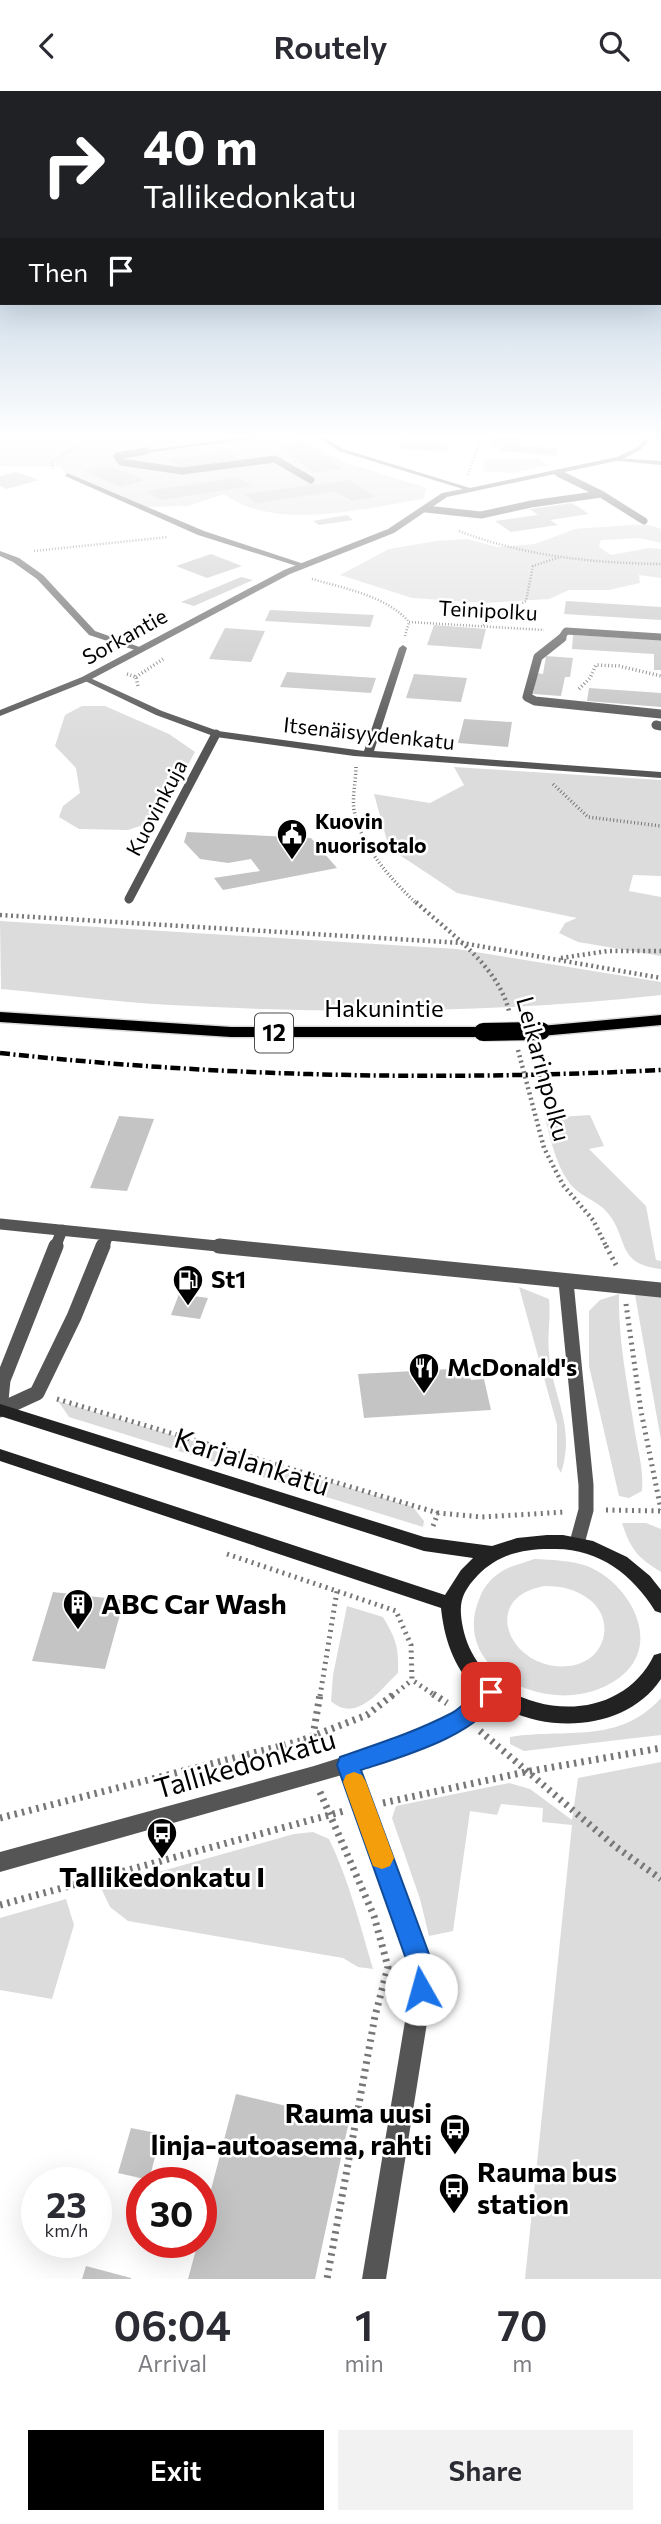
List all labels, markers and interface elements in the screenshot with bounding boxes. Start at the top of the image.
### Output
text: Routely [274,26,387,66]
icon: back [28,27,66,65]
icon: search [595,27,633,65]
text: 40 m [143,115,258,175]
icon: right [28,119,119,210]
text: Tallikedonkatu [143,175,356,215]
icon: arrive [102,252,140,290]
text: Then [28,256,88,287]
street label: Teinipolku [438,594,538,625]
street label: Sorkantie [78,602,171,669]
street label: Itsenäisyydenkatu [282,711,456,754]
street label: Kuovinkuja [120,755,191,860]
place label: Kuovin nuorisotalo [315,808,427,857]
public building icon: Kuovin nuorisotalo [275,817,309,861]
street label: Hakunintie [324,993,444,1022]
street label: Leikarinpolku [511,993,578,1144]
road number: 12 [255,1014,293,1053]
fuel station icon: St1 [171,1263,205,1307]
place label: St1 [211,1264,246,1293]
restaurant icon: McDonald's [407,1351,441,1395]
place label: McDonald's [447,1352,577,1381]
street label: Karjalankatu [170,1420,334,1502]
place label: ABC Car Wash [101,1586,287,1620]
building icon: ABC Car Wash [61,1587,95,1631]
pin [461,1662,521,1722]
icon: arrive [472,1673,510,1711]
street label: Tallikedonkatu [150,1721,339,1805]
bus stop icon: Tallikedonkatu I [145,1816,179,1860]
place label: Tallikedonkatu I [59,1859,265,1893]
position arrow [384,1952,458,2026]
place label: Rauma uusi linja-autoasema, rahti [151,2095,432,2161]
bus stop icon: Rauma uusi linja-autoasema, rahti [438,2112,472,2156]
place label: Rauma bus station [477,2154,617,2220]
speed limit sign: 30 [126,2167,217,2258]
bus stop icon: Rauma bus station [437,2171,471,2215]
text: 23 [46,2182,87,2225]
text: km/h [45,2219,88,2241]
text: 06:04 [113,2298,231,2350]
text: 1 [355,2298,373,2350]
text: 70 [497,2298,548,2350]
text: Arrival [137,2349,207,2377]
text: min [345,2349,384,2377]
text: m [512,2349,532,2377]
button: Exit [28,2430,324,2510]
button: Share [338,2430,633,2510]

